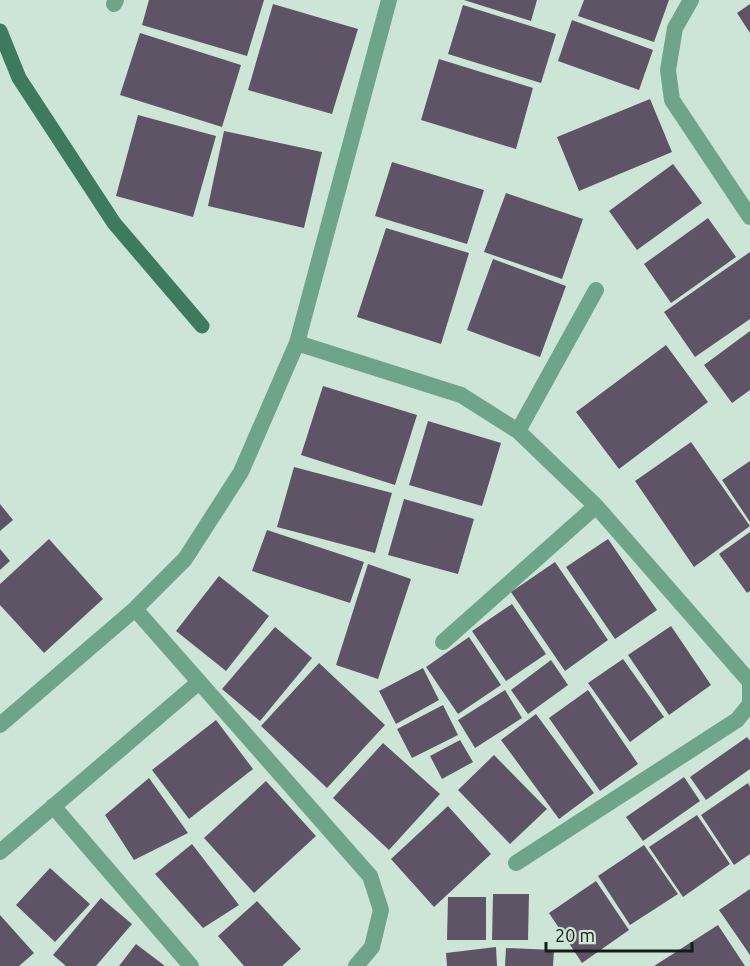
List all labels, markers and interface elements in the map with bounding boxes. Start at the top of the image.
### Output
scale bar [546,915,692,953]
text: 20 m [555,925,595,945]

